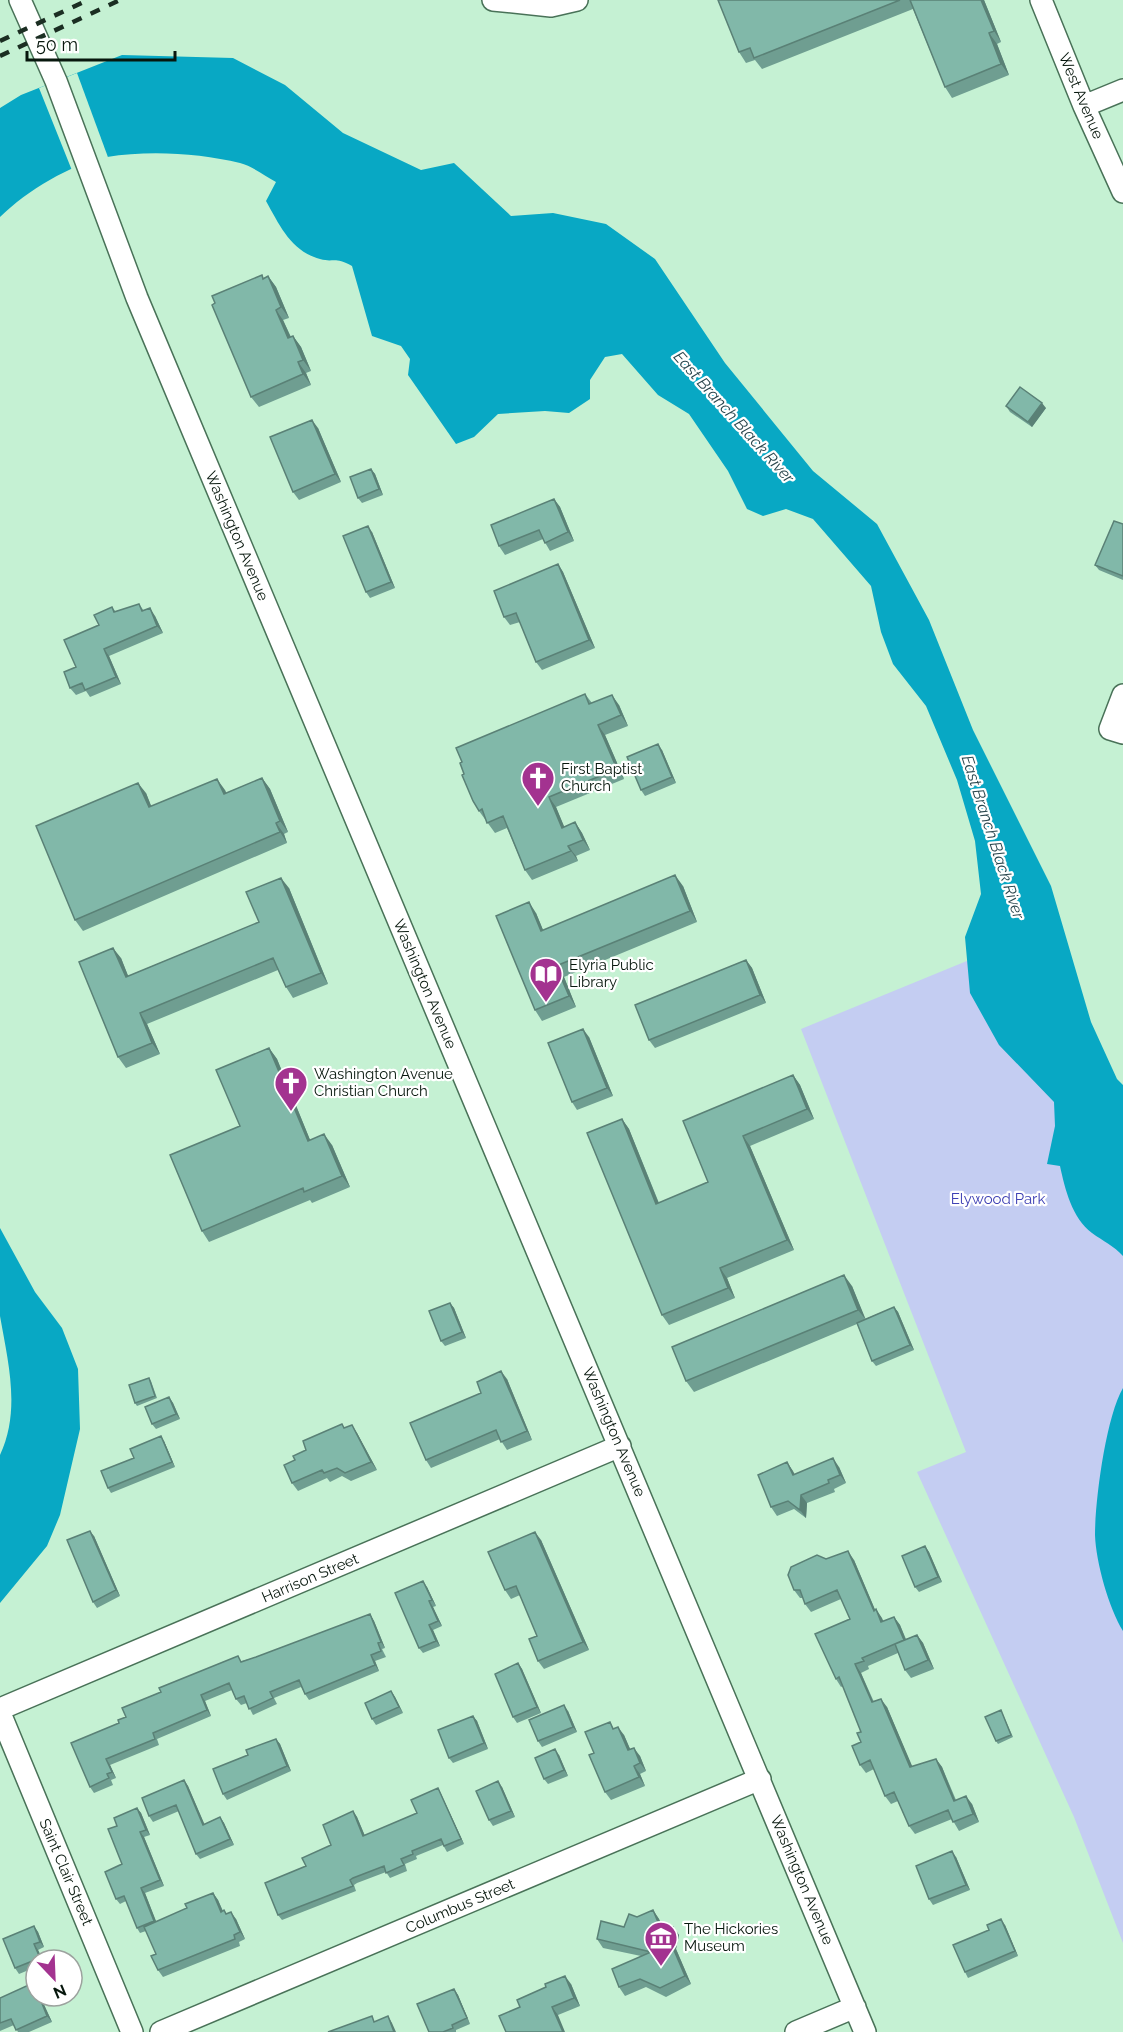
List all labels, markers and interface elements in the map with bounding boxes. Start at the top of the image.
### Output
scale bar [27,24,176,62]
text: 50 m [36,34,78,55]
street label: West Avenue [1055,50,1107,142]
water label: East Branch Black River [670,347,799,487]
street label: Washington Avenue [202,469,272,604]
water label: East Branch Black River [958,753,1029,922]
church icon: First Baptist Church [520,760,556,807]
place label: First Baptist Church [561,760,642,795]
street label: Washington Avenue [390,917,460,1052]
library icon: Elyria Public Library [528,956,564,1003]
place label: Elyria Public Library [569,956,654,991]
church icon: Washington Avenue Christian Church [273,1065,309,1112]
place label: Washington Avenue Christian Church [314,1065,453,1100]
park label: Elywood Park [951,1190,1045,1208]
street label: Washington Avenue [579,1365,649,1500]
street label: Harrison Street [259,1550,361,1606]
street label: Washington Avenue [767,1813,837,1948]
street label: Saint Clair Street [35,1816,97,1928]
street label: Columbus Street [403,1875,517,1937]
museum icon: The Hickories Museum [643,1920,679,1967]
place label: The Hickories Museum [684,1920,778,1955]
north arrow [24,1948,84,2008]
text: N [50,1980,69,2002]

